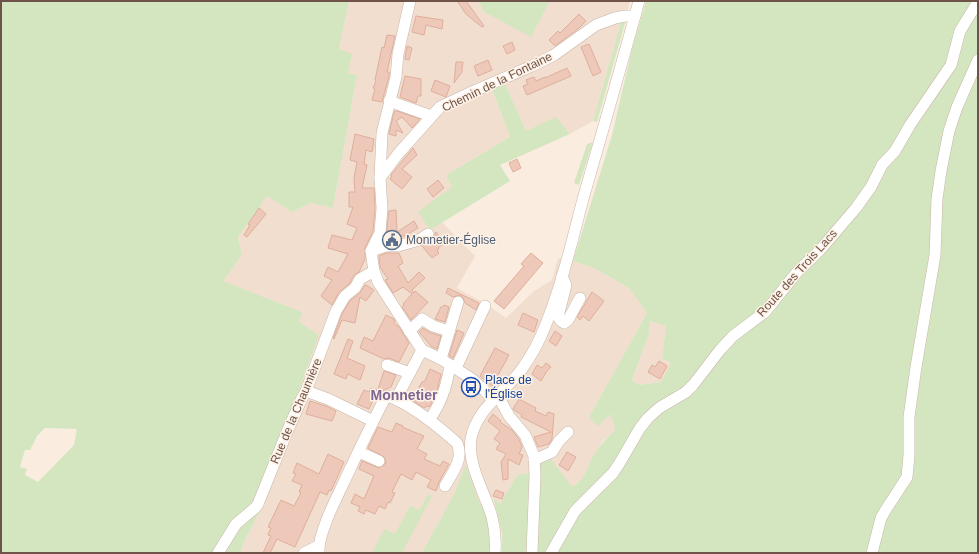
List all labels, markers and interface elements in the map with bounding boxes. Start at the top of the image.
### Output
street label: Chemin de la Fontaine [440,49,555,115]
street label: Route des Trois Lacs [754,226,840,320]
public building icon: Monnetier-Église [381,229,403,251]
place label: Monnetier-Église [406,232,496,247]
street label: Rue de la Chaumière [267,356,325,466]
place label: Place de l'Église [485,373,532,401]
bus stop icon: Place de l'Église [460,376,482,398]
district label: Monnetier [371,387,438,403]

